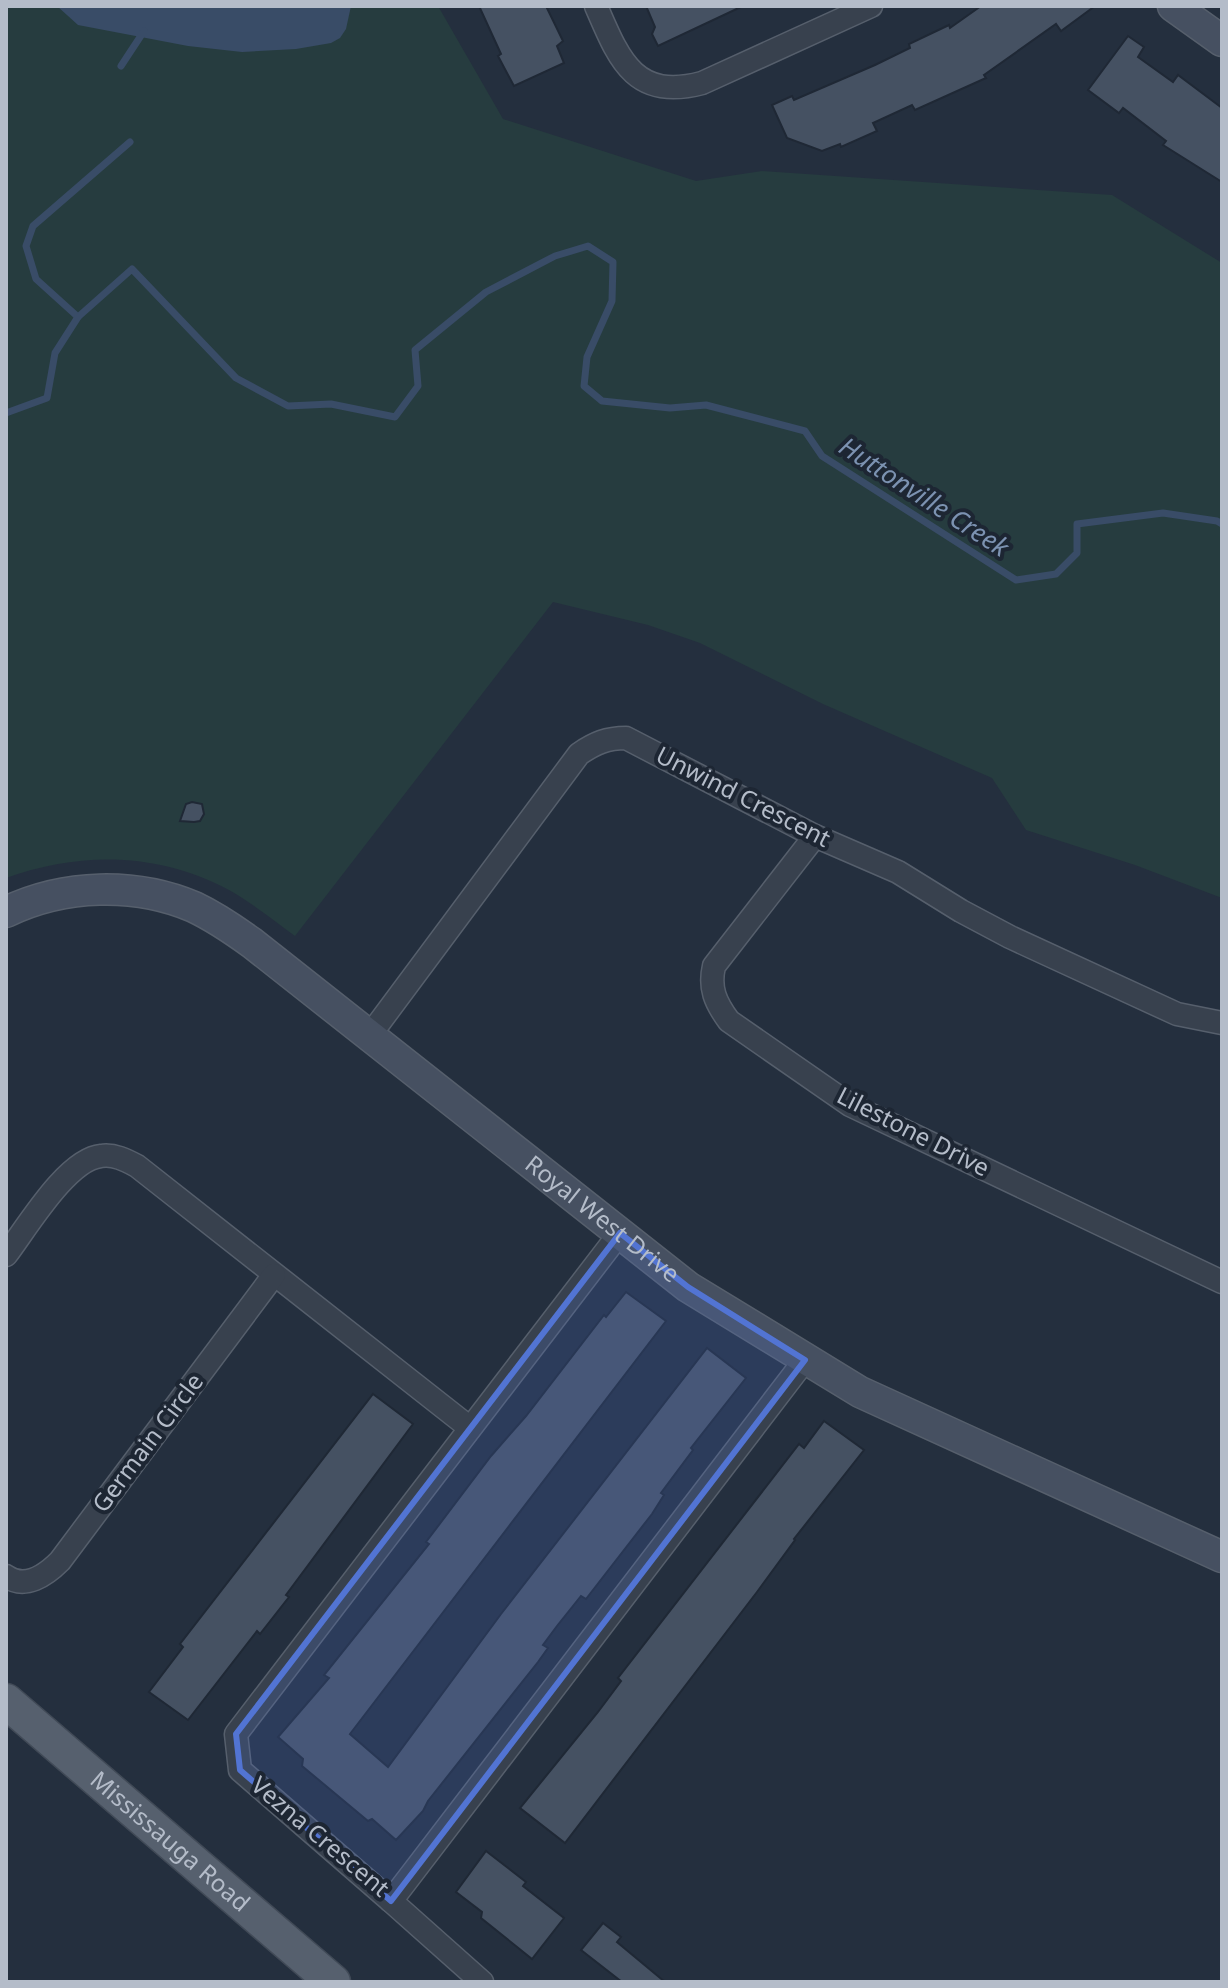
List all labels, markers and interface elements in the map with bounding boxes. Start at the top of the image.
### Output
water label: Huttonville Creek [833,428,1017,565]
street label: Unwind Crescent [651,738,837,854]
street label: Lilestone Drive [832,1078,996,1183]
street label: Royal West Drive [519,1147,687,1289]
street label: Germain Circle [84,1366,210,1518]
street label: Mississauga Road [84,1763,258,1919]
street label: Vezna Crescent [245,1768,397,1904]

